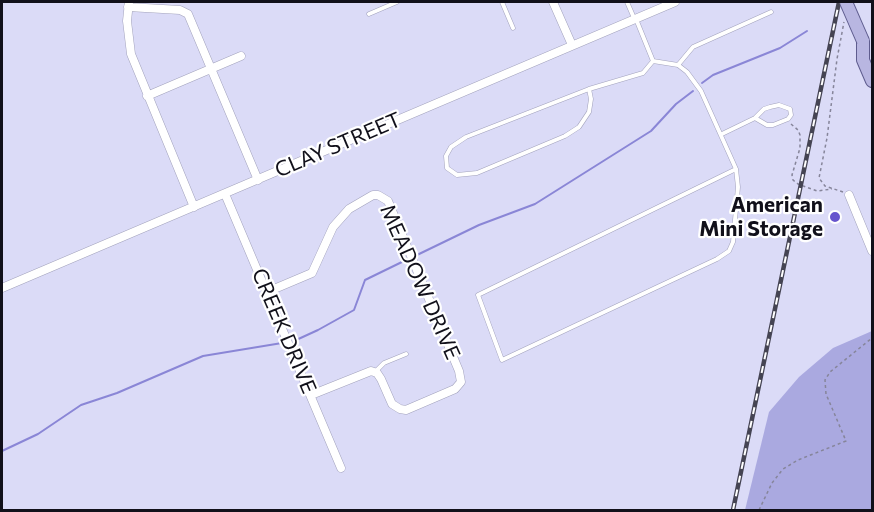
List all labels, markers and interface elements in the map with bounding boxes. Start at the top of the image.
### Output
street label: CLAY STREET [271,107,405,183]
place label: American Mini Storage [699,192,823,242]
street label: MEADOW DRIVE [375,201,465,363]
marker: American Mini Storage [828,210,842,224]
street label: CREEK DRIVE [246,265,322,397]

